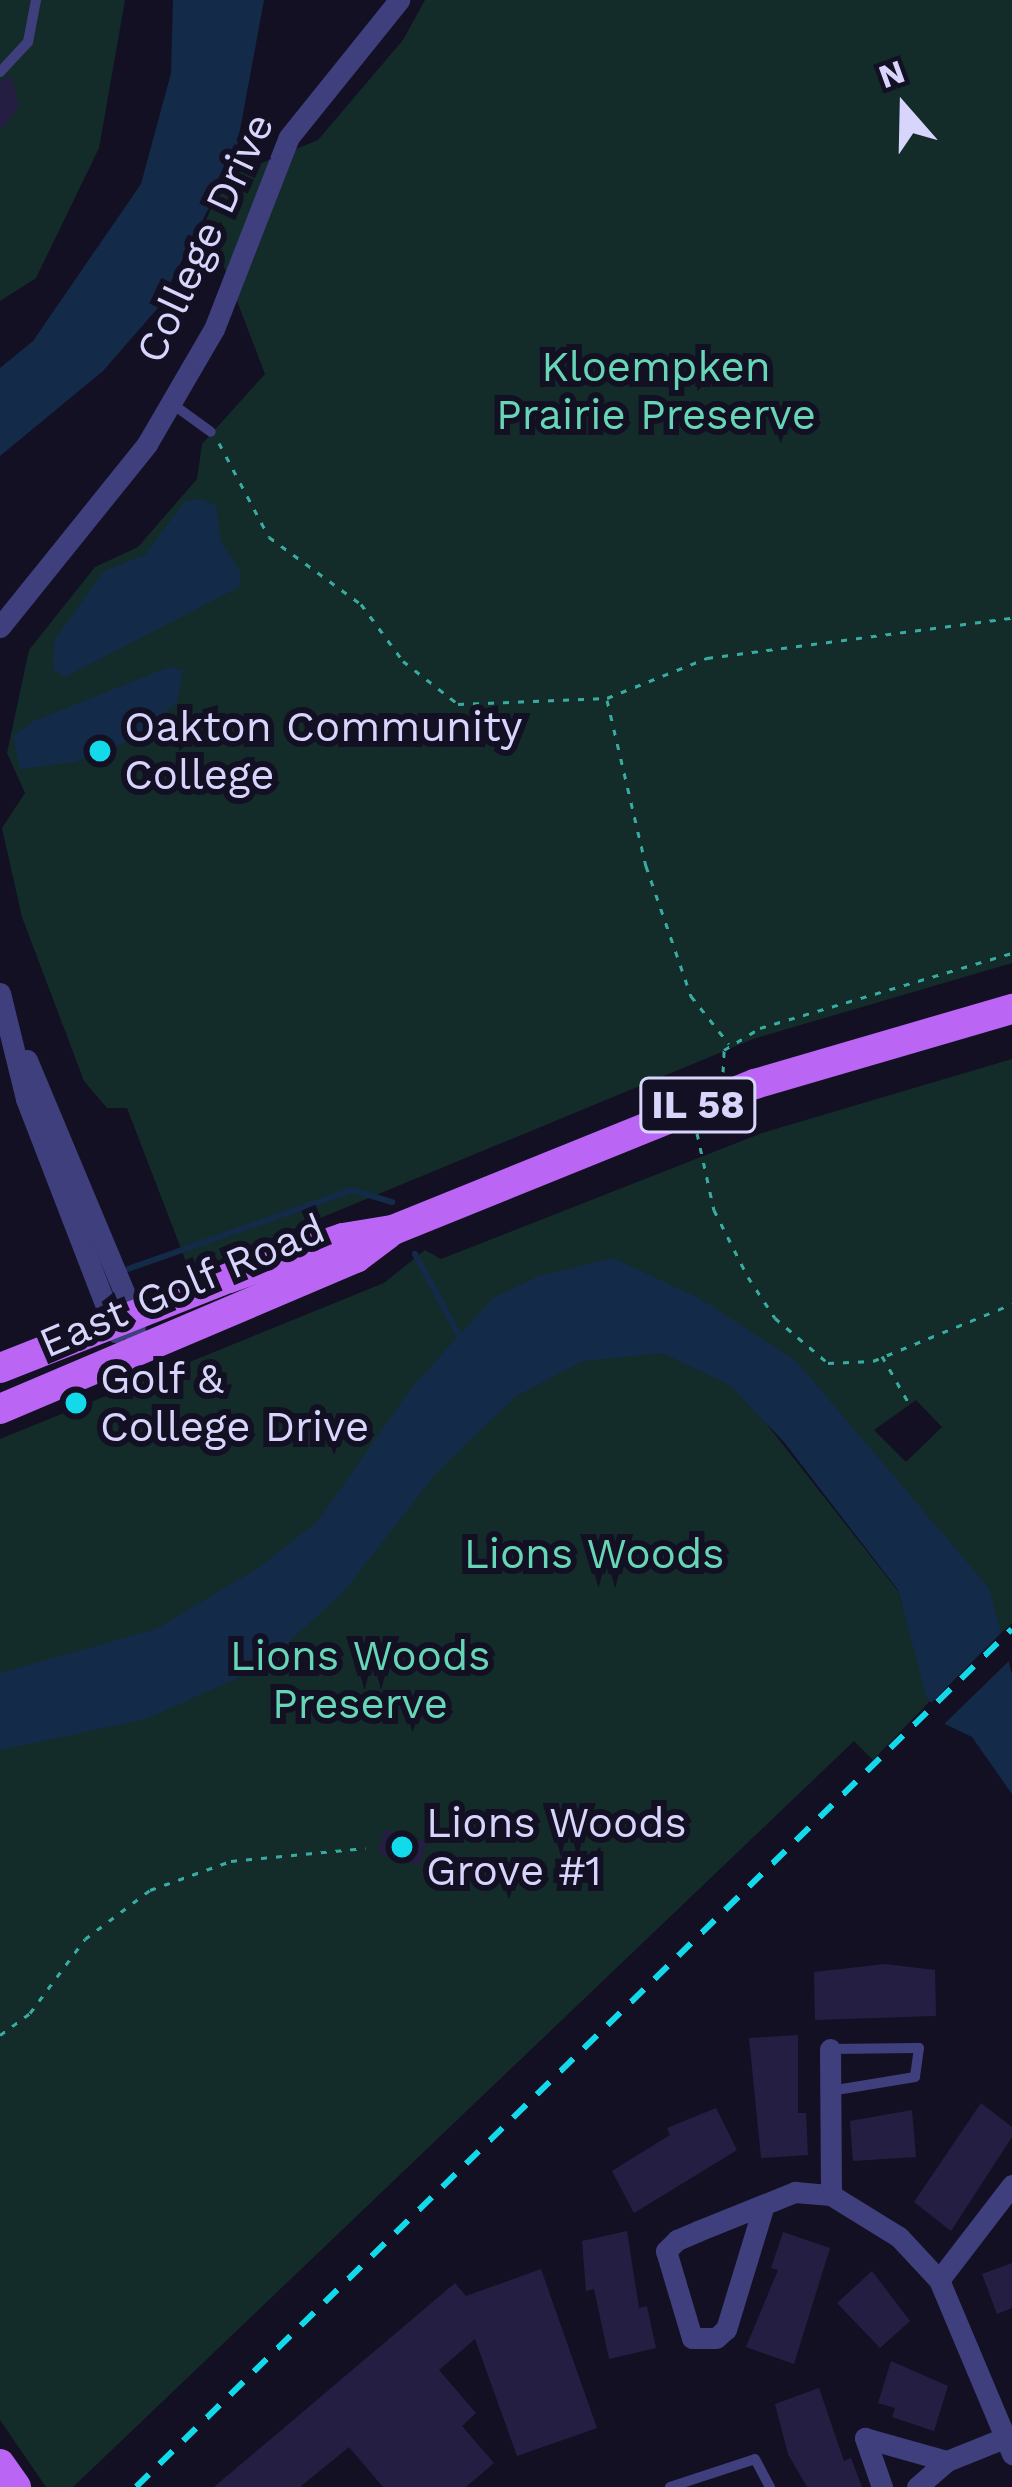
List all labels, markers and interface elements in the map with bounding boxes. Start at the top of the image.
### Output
north arrow [844,48,964,168]
text: N [873,51,910,96]
street label: College Drive [125,105,285,371]
park label: Kloempken Prairie Preserve [496,342,816,440]
place label: Oakton Community College [124,702,523,801]
marker: Oakton Community College [87,738,113,764]
road number: IL 58 [638,1072,758,1138]
street label: East Golf Road [31,1203,333,1369]
place label: Golf & College Drive [100,1354,369,1452]
marker: Golf & College Drive [63,1390,89,1416]
park label: Lions Woods [463,1529,725,1579]
park label: Lions Woods Preserve [229,1631,491,1730]
place label: Lions Woods Grove #1 [426,1798,688,1896]
marker: Lions Woods Grove #1 [389,1834,415,1860]

